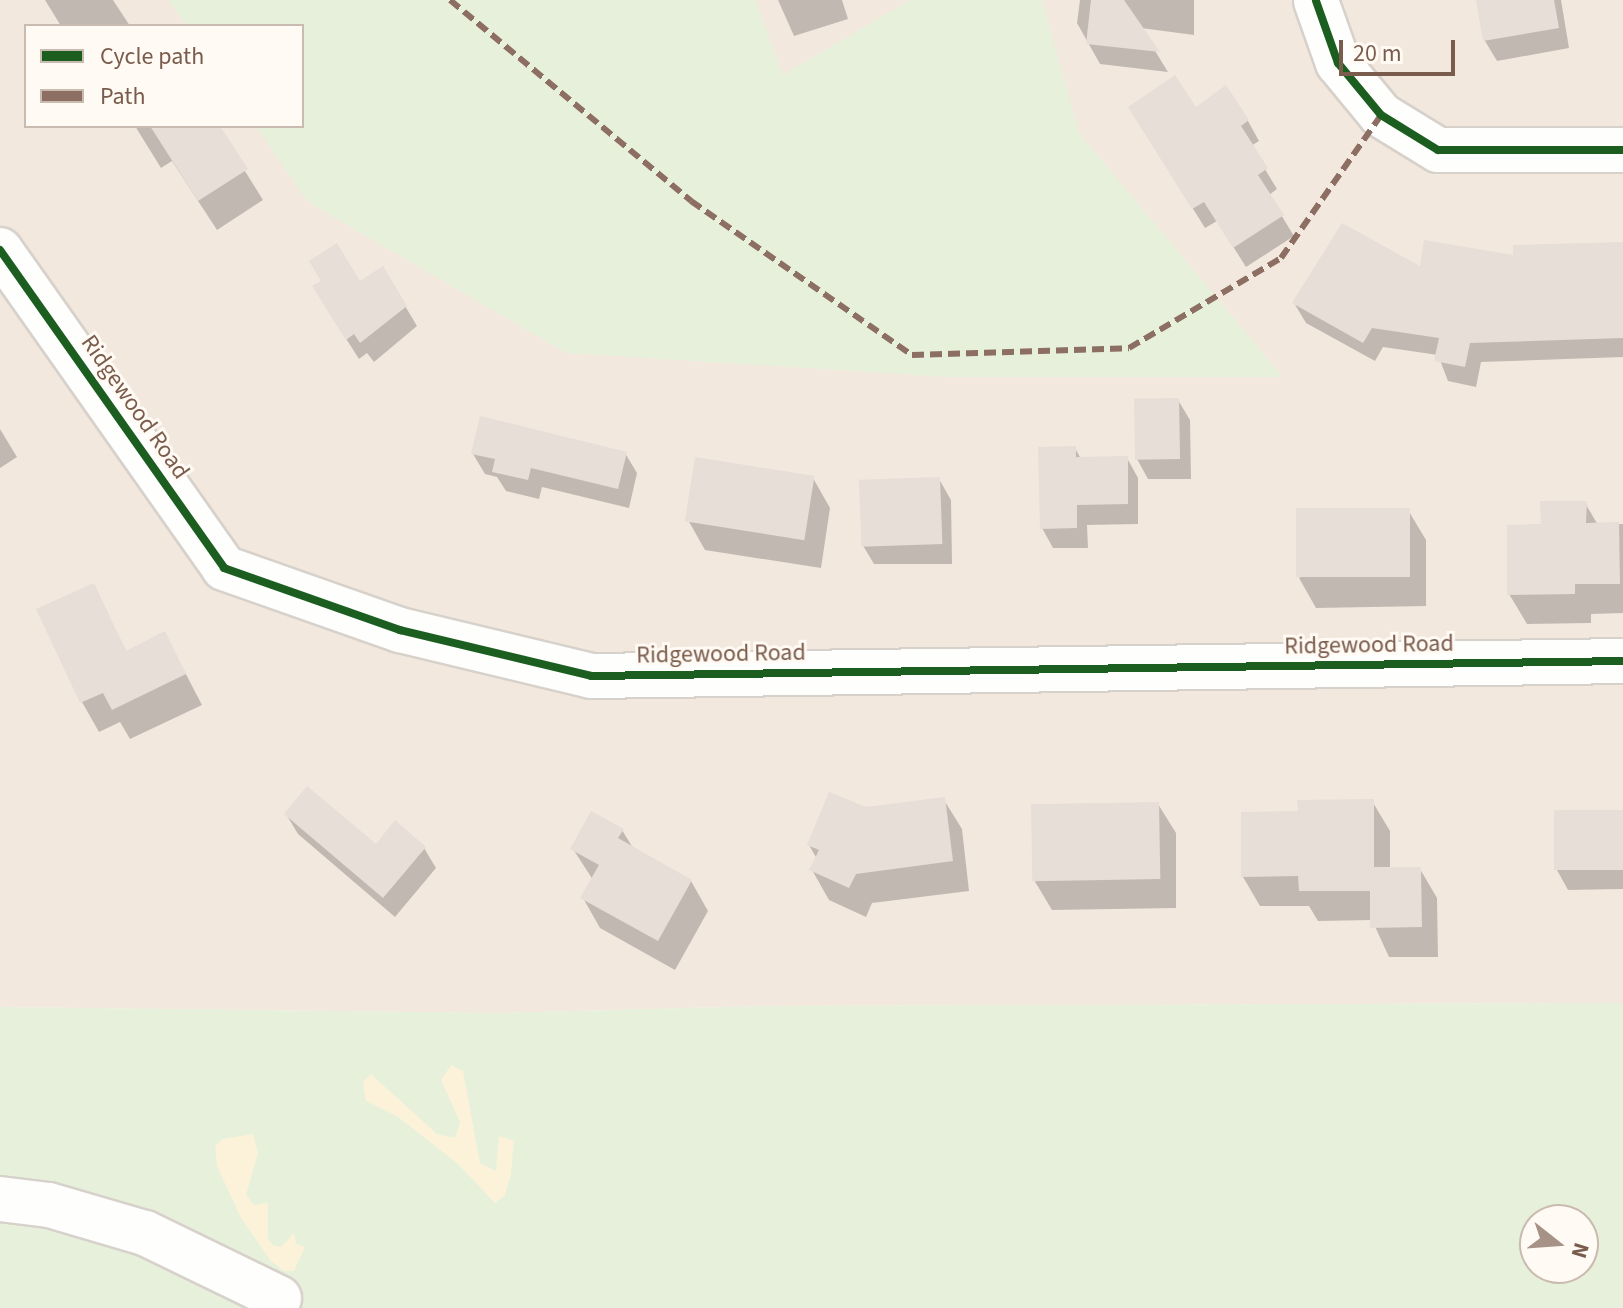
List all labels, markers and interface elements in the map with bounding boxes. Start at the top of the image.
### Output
legend [24,24,304,128]
scale bar [1343,24,1459,74]
text: 20 m [1353,36,1402,71]
text: Cycle path [100,39,204,74]
text: Path [100,79,146,114]
street label: Ridgewood Road [75,329,195,485]
street label: Ridgewood Road [1284,629,1454,661]
street label: Ridgewood Road [636,638,806,670]
north arrow [1519,1204,1599,1284]
text: N [1563,1239,1597,1262]

